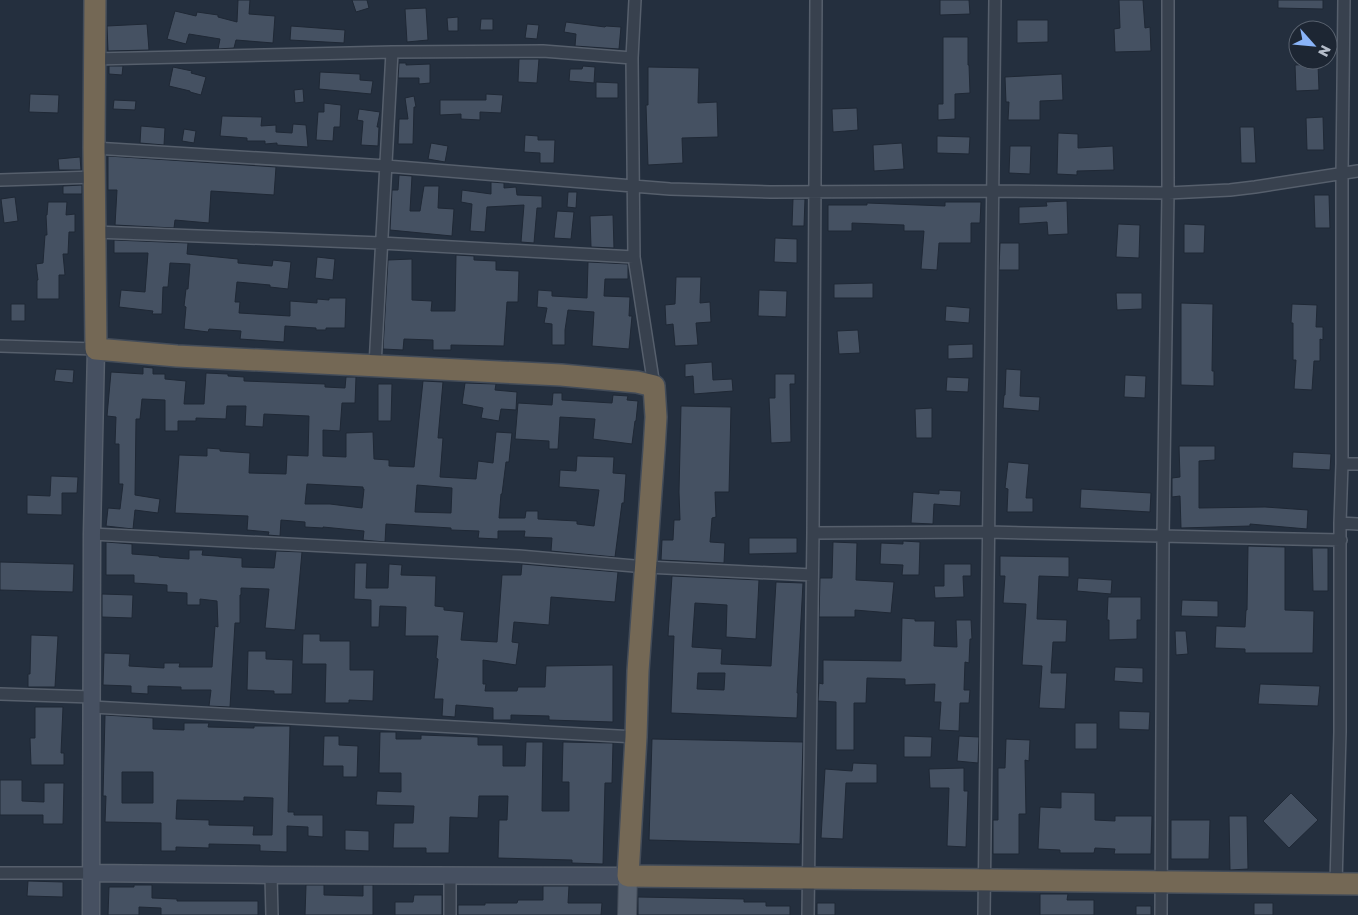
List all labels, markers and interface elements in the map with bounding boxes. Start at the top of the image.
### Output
north arrow [1288,20,1338,70]
text: N [1315,43,1335,60]

